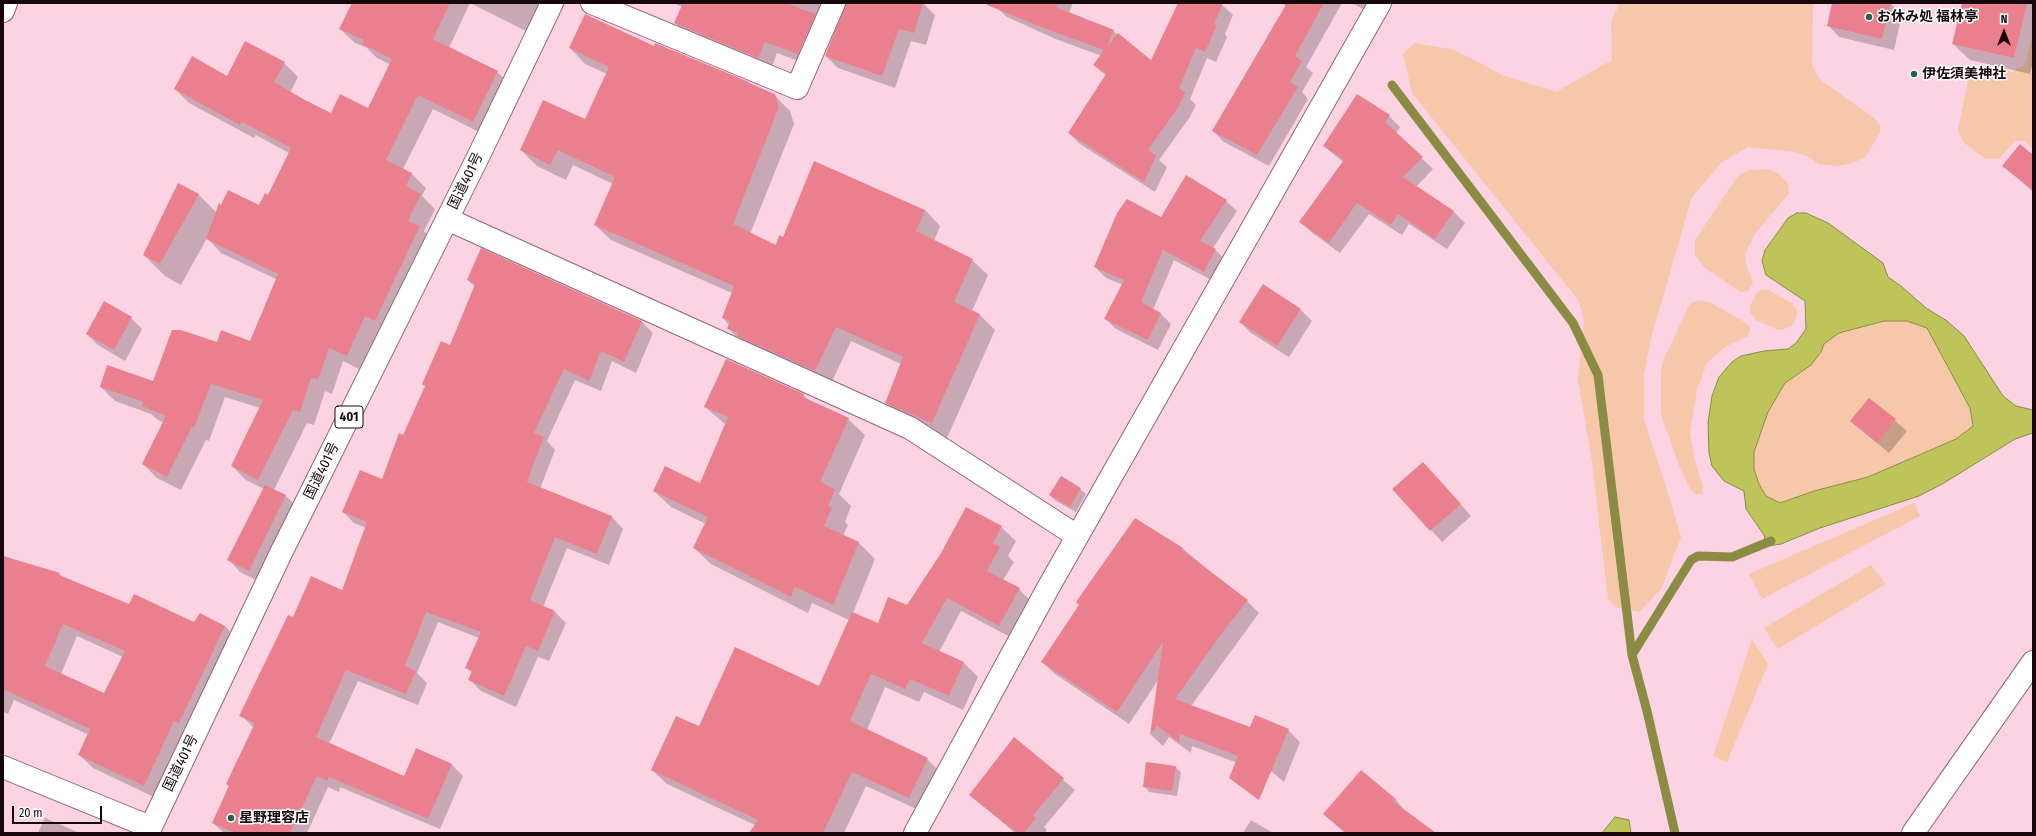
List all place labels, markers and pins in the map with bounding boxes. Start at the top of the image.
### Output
place label: お休み処 福林亭 [1877,9,1978,25]
marker: お休み処 福林亭 [1864,12,1874,22]
place label: 伊佐須美神社 [1922,66,2006,82]
marker: 伊佐須美神社 [1909,69,1919,79]
place label: 星野理容店 [239,810,309,826]
marker: 星野理容店 [226,813,236,823]

